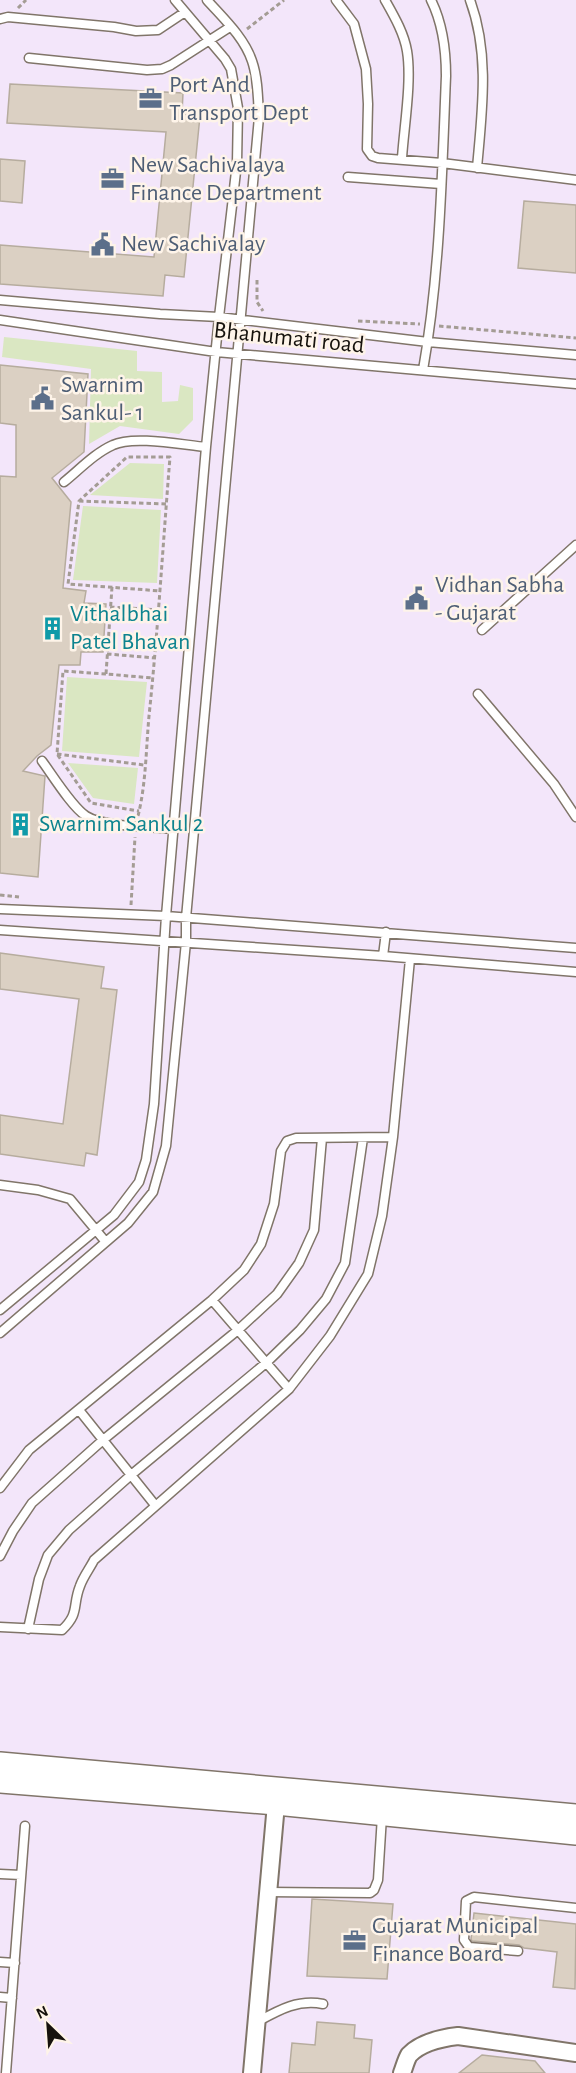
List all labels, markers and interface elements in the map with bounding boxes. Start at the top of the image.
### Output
place label: Port And Transport Dept [169,73,309,125]
office icon: Port And Transport Dept [138,86,164,112]
place label: New Sachivalaya Finance Department [130,153,322,205]
office icon: New Sachivalaya Finance Department [99,166,125,192]
public building icon: New Sachivalay [90,231,116,257]
place label: New Sachivalay [121,232,265,256]
street label: Bhanumati road [212,318,366,358]
place label: Swarnim Sankul- 1 [61,373,144,425]
public building icon: Swarnim Sankul- 1 [30,386,56,412]
place label: Vidhan Sabha - Gujarat [435,573,564,625]
public building icon: Vidhan Sabha - Gujarat [404,586,430,612]
place label: Vithalbhai Patel Bhavan [70,602,190,654]
building icon: Vithalbhai Patel Bhavan [39,615,65,641]
building icon: Swarnim Sankul 2 [8,811,34,837]
place label: Swarnim Sankul 2 [39,812,204,836]
place label: Gujarat Municipal Finance Board [372,1914,539,1966]
office icon: Gujarat Municipal Finance Board [341,1927,367,1953]
north arrow [18,1995,78,2055]
text: N [34,2003,51,2022]

